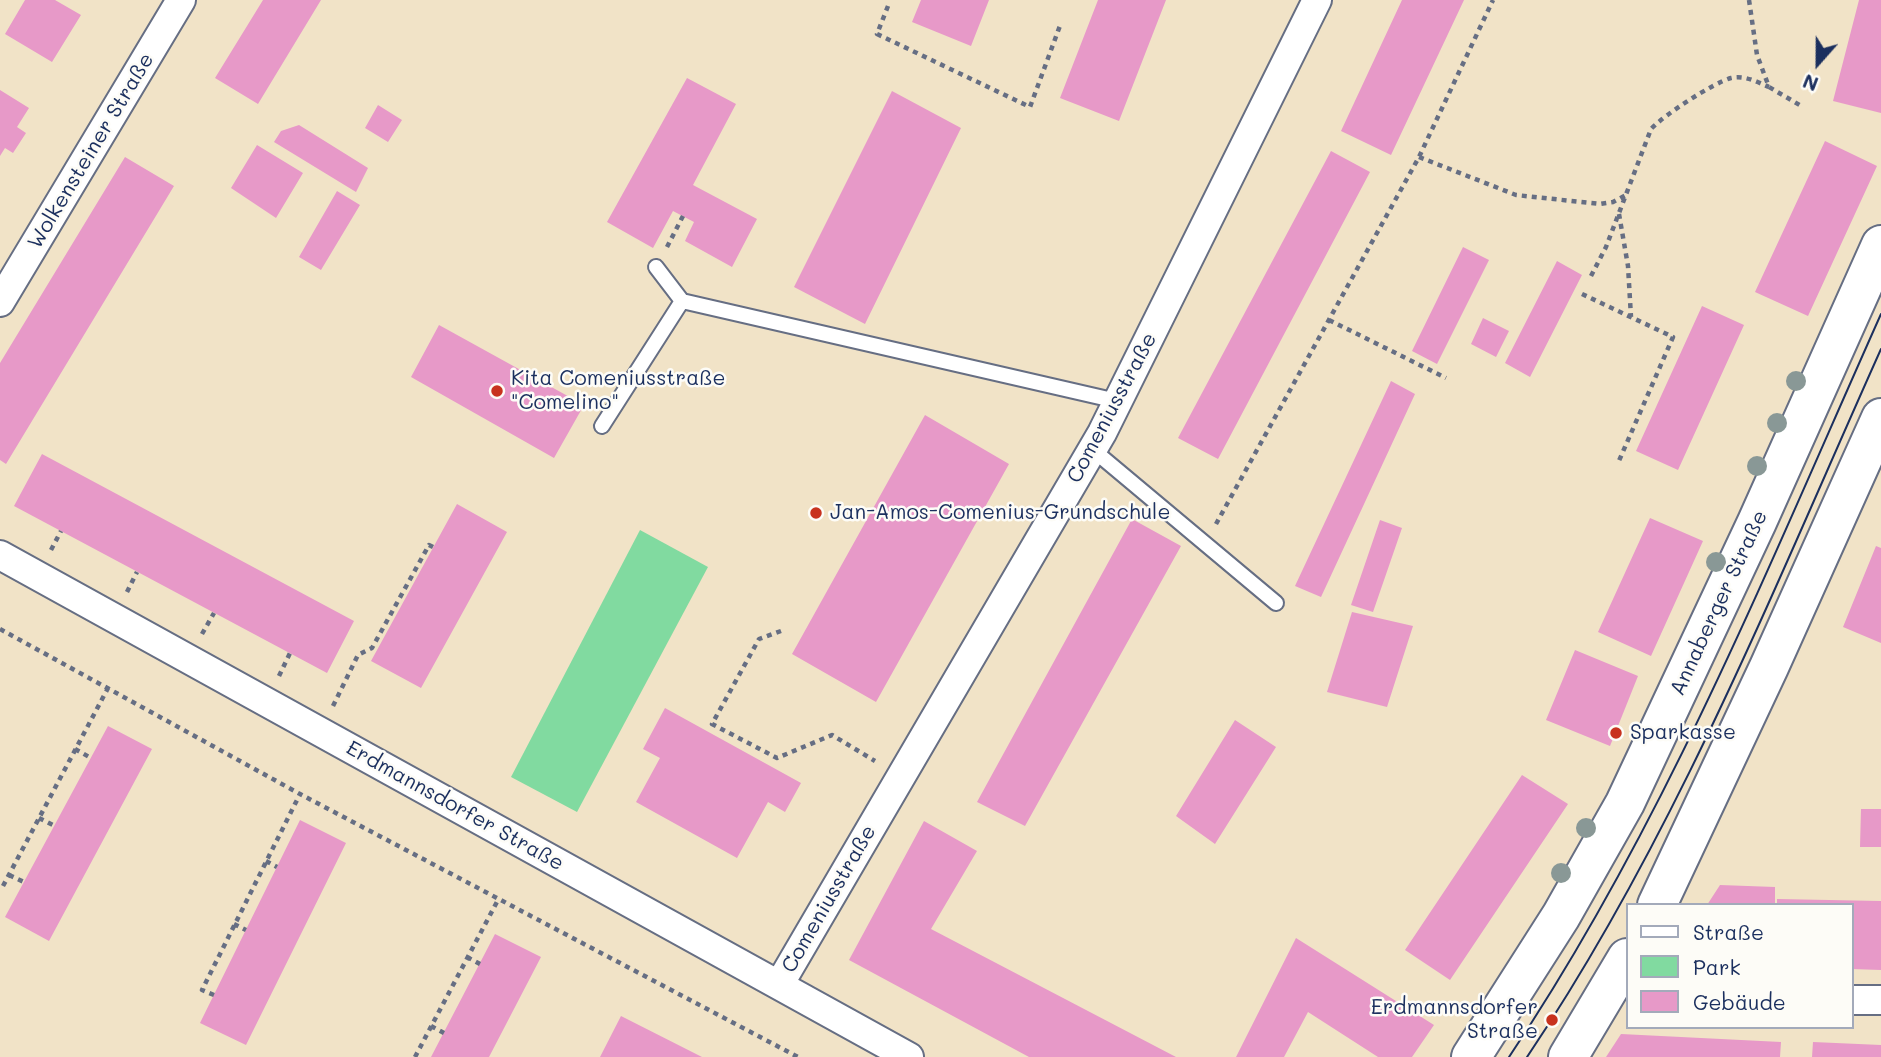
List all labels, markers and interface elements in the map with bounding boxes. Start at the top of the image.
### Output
north arrow [1783,28,1853,98]
street label: Wolkensteiner Straße [23,49,159,253]
text: N [1799,69,1822,97]
street label: Comeniusstraße [1062,329,1162,487]
place label: Kita Comeniusstraße "Comelino" [511,366,726,416]
marker: Kita Comeniusstraße "Comelino" [489,383,505,399]
place label: Jan-Amos-Comenius-Grundschule [830,500,1170,526]
marker: Jan-Amos-Comenius-Grundschule [808,505,824,521]
street label: Annaberger Straße [1665,506,1773,700]
place label: Sparkasse [1630,720,1736,746]
marker: Sparkasse [1608,725,1624,741]
street label: Erdmannsdorfer Straße [342,736,568,876]
street label: Comeniusstraße [777,821,881,977]
legend [1626,903,1853,1029]
text: Straße [1693,918,1764,945]
text: Park [1693,953,1741,980]
text: Gebäude [1693,988,1786,1015]
place label: Erdmannsdorfer Straße [1371,995,1538,1045]
marker: Erdmannsdorfer Straße [1544,1012,1560,1028]

